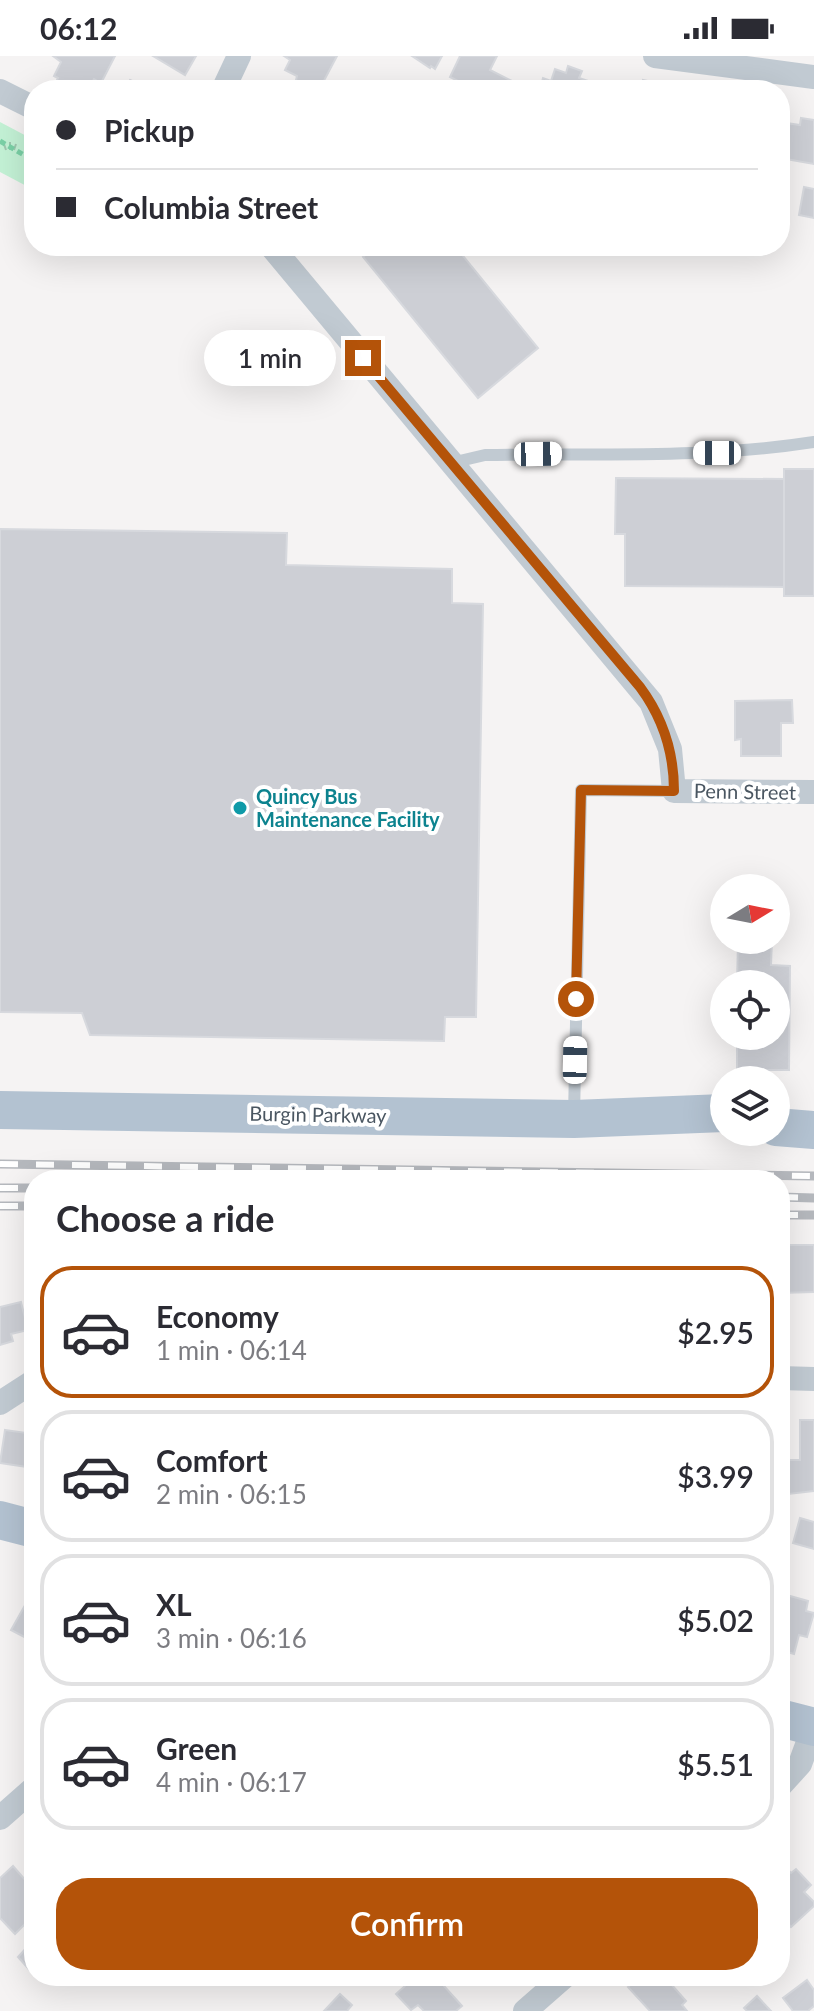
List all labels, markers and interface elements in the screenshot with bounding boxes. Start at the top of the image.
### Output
text: 06:12 [40,10,117,46]
text: Pickup [104,112,195,148]
text: Columbia Street [104,189,318,225]
callout: 1 min [203,330,335,386]
route end [345,340,381,376]
text: 1 min [238,342,302,374]
car [693,441,741,465]
car [514,442,562,466]
street label: Penn Street [694,778,796,804]
place label: Quincy Bus Maintenance Facility [256,784,440,831]
marker: Quincy Bus Maintenance Facility [231,799,249,817]
north arrow [710,874,790,954]
map controls [710,874,790,1146]
button: locate [710,970,790,1050]
route start [558,981,594,1017]
car [563,1036,587,1084]
button: layers [710,1066,790,1146]
street label: Burgin Parkway [249,1101,387,1127]
text: Choose a ride [56,1196,275,1240]
icon: car [60,1296,132,1368]
text: Economy [156,1298,279,1334]
text: $2.95 [677,1314,754,1350]
text: 1 min · 06:14 [156,1334,307,1366]
icon: car [60,1440,132,1512]
text: Comfort [156,1442,268,1478]
text: $3.99 [677,1458,754,1494]
text: 2 min · 06:15 [156,1478,307,1510]
icon: car [60,1584,132,1656]
text: XL [156,1586,192,1622]
text: $5.02 [677,1602,754,1638]
text: 3 min · 06:16 [156,1622,307,1654]
icon: car [60,1728,132,1800]
text: Green [156,1730,237,1766]
text: $5.51 [677,1746,754,1782]
text: 4 min · 06:17 [156,1766,307,1798]
button: Confirm [56,1878,758,1970]

